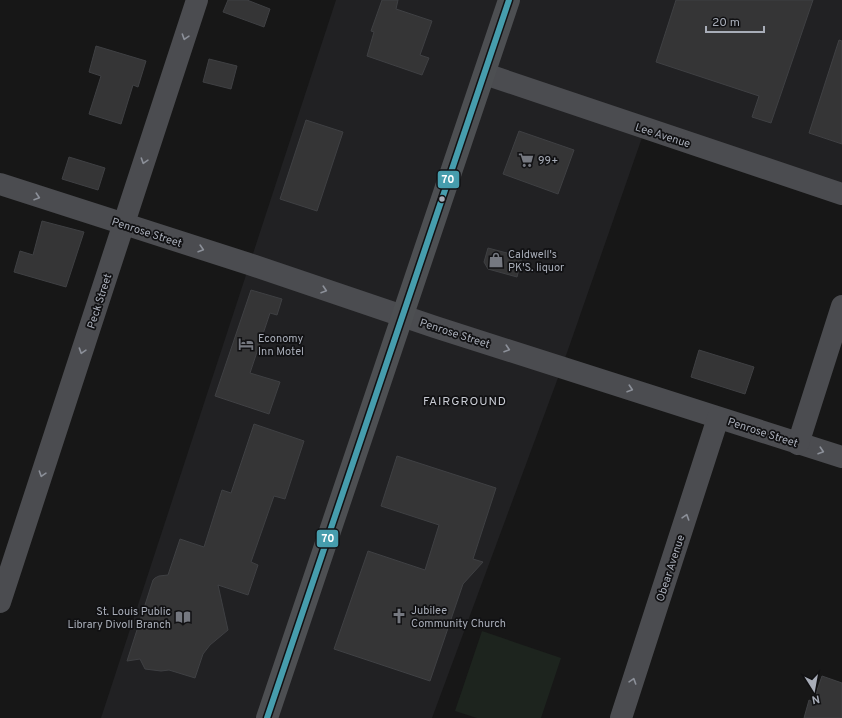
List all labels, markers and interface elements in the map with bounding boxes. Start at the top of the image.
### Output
scale bar [706,8,764,34]
text: 20 m [712,15,740,31]
one-way arrow [181,33,190,40]
street label: Lee Avenue [633,120,692,151]
supermarket icon: 99+ [517,151,535,169]
place label: 99+ [538,154,558,168]
one-way arrow [141,157,149,164]
line badge: 70 [437,170,460,189]
text: 70 [441,173,455,187]
one-way arrow [33,192,40,200]
unlabelled marker [437,194,447,204]
street label: Penrose Street [110,215,184,251]
one-way arrow [197,244,204,253]
place label: Caldwell's PK'S. liquor [508,248,565,275]
shop icon: Caldwell's PK'S. liquor [487,251,505,269]
street label: Peck Street [84,272,115,331]
one-way arrow [321,285,328,294]
street label: Penrose Street [418,316,492,352]
place label: Economy Inn Motel [258,332,304,359]
hotel icon: Economy Inn Motel [237,335,255,353]
one-way arrow [503,345,510,353]
one-way arrow [78,347,87,354]
one-way arrow [627,385,634,393]
district label: FAIRGROUND [423,394,507,410]
street label: Penrose Street [726,415,800,451]
one-way arrow [817,446,824,455]
one-way arrow [38,471,47,478]
one-way arrow [681,514,690,521]
line badge: 70 [316,529,339,548]
text: 70 [321,532,335,546]
street label: Obear Avenue [654,533,688,603]
place label: Jubilee Community Church [411,604,506,631]
place label: St. Louis Public Library Divoll Branch [68,605,171,632]
church icon: Jubilee Community Church [390,607,408,625]
library icon: St. Louis Public Library Divoll Branch [174,608,192,626]
north arrow [794,670,834,710]
one-way arrow [628,678,637,685]
text: N [811,691,821,706]

